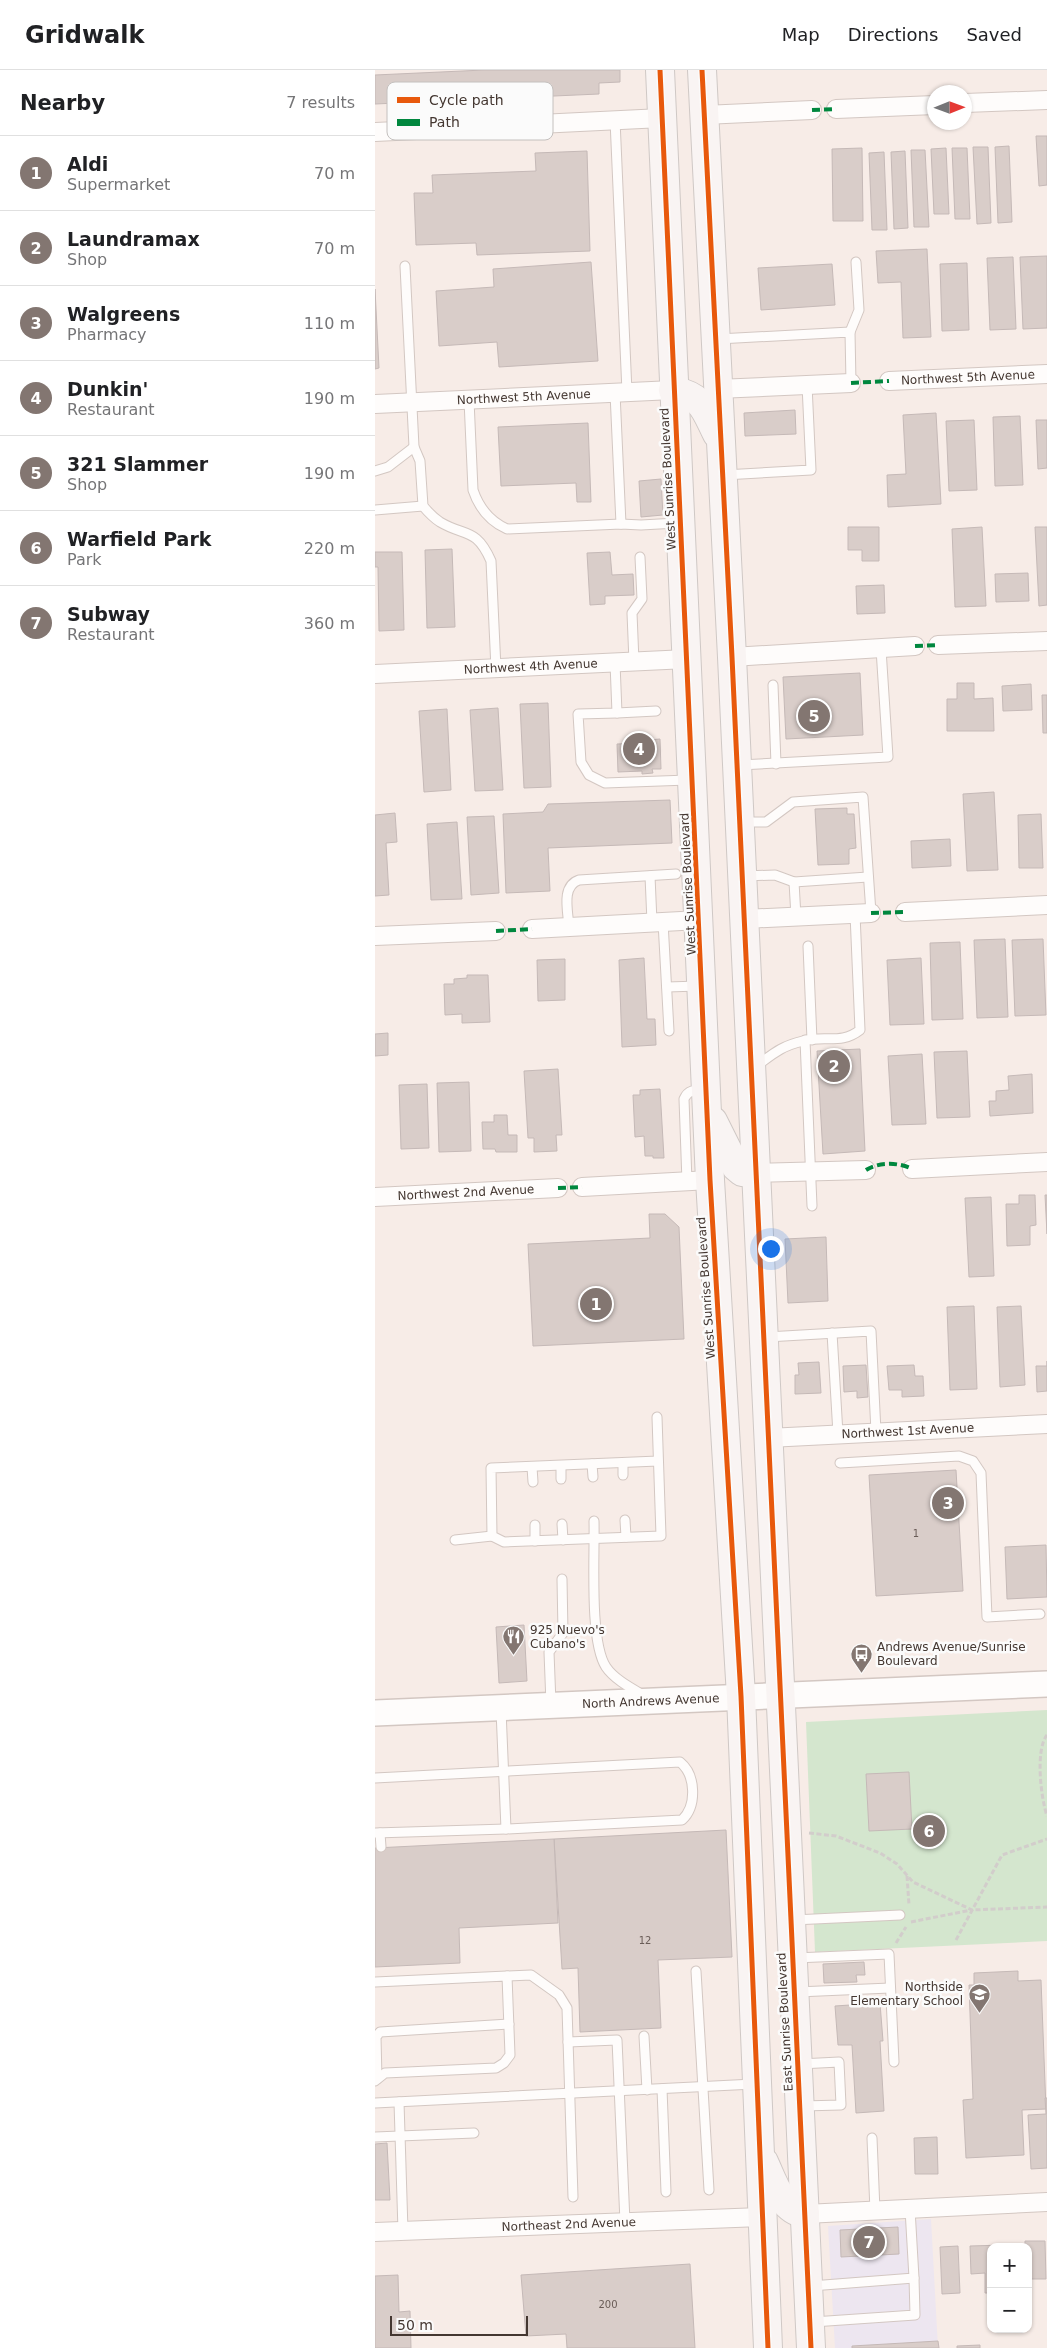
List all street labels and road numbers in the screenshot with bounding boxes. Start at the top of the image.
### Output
street label: Northwest 5th Avenue [901,368,1035,387]
street label: Northwest 5th Avenue [457,387,591,407]
street label: West Sunrise Boulevard [657,407,679,551]
street label: Northwest 4th Avenue [464,656,598,677]
street label: West Sunrise Boulevard [677,812,699,956]
street label: Northwest 2nd Avenue [397,1182,535,1203]
street label: West Sunrise Boulevard [694,1216,718,1360]
street label: Northwest 1st Avenue [841,1421,974,1441]
street label: North Andrews Avenue [582,1691,720,1711]
street label: East Sunrise Boulevard [774,1952,796,2092]
street label: Northeast 2nd Avenue [501,2215,636,2234]

